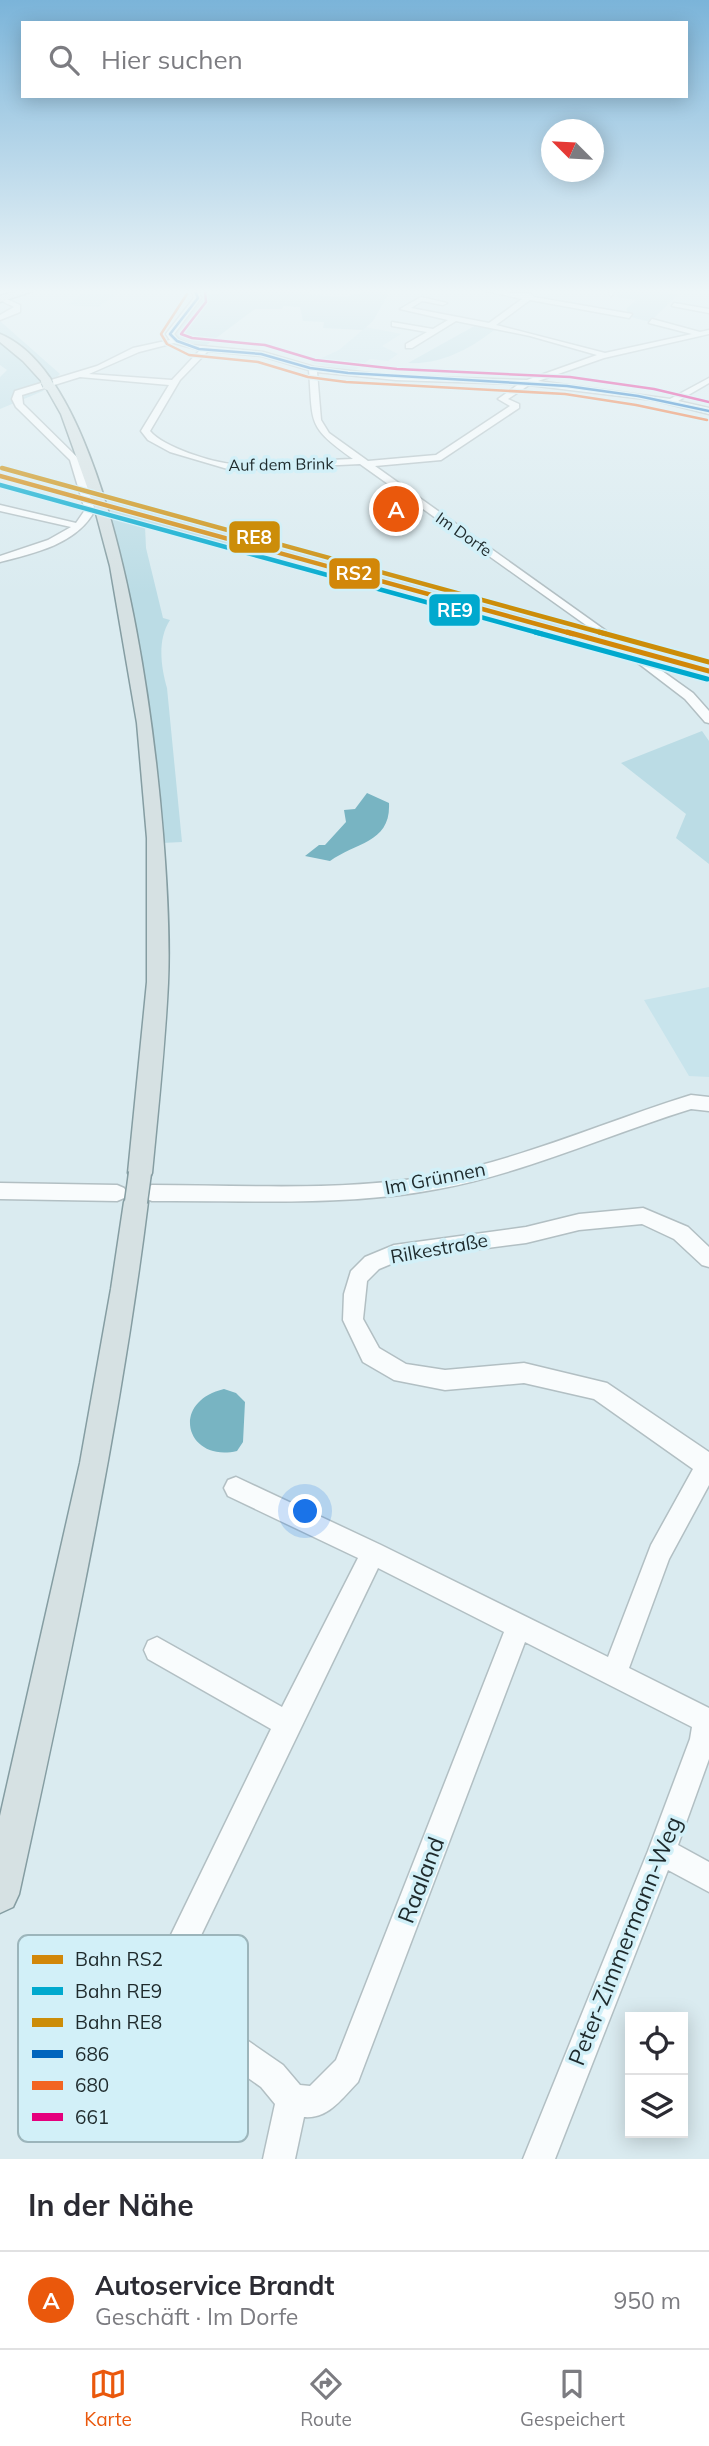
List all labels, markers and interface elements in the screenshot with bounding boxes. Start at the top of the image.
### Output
search box [21,21,688,98]
icon: search [45,41,83,79]
text: Hier suchen [101,43,243,76]
north arrow [541,119,604,182]
street label: Auf dem Brink [228,453,335,475]
pin: A [373,483,419,535]
street label: Im Dorfe [432,508,496,560]
line badge: RE8 [228,520,281,554]
text: RE8 [236,525,272,549]
line badge: RS2 [328,557,381,590]
text: RS2 [336,561,372,585]
line badge: RE9 [428,593,481,627]
text: RE9 [437,598,473,622]
street label: Im Grünnen [383,1156,487,1200]
street label: Rilkestraße [388,1228,490,1268]
your location [288,1494,322,1528]
street label: Peter-Zimmermann-Weg [561,1812,688,2069]
street label: Raaland [391,1833,450,1927]
legend [18,1935,248,2142]
text: Bahn RS2 [75,1947,163,1971]
text: Bahn RE9 [75,1979,162,2003]
text: Bahn RE8 [75,2010,162,2034]
map controls [625,2012,688,2138]
button: locate [625,2012,688,2075]
text: 686 [75,2042,109,2066]
text: 680 [75,2073,109,2097]
button: layers [625,2075,688,2138]
text: 661 [75,2105,109,2129]
text: In der Nähe [28,2186,194,2224]
text: Autoservice Brandt [95,2269,334,2302]
text: A [42,2286,60,2315]
text: 950 m [613,2286,681,2315]
text: Geschäft · Im Dorfe [95,2302,298,2331]
tab: Karte [84,2365,132,2431]
tab: Route [300,2365,352,2431]
tab: Gespeichert [520,2365,625,2431]

